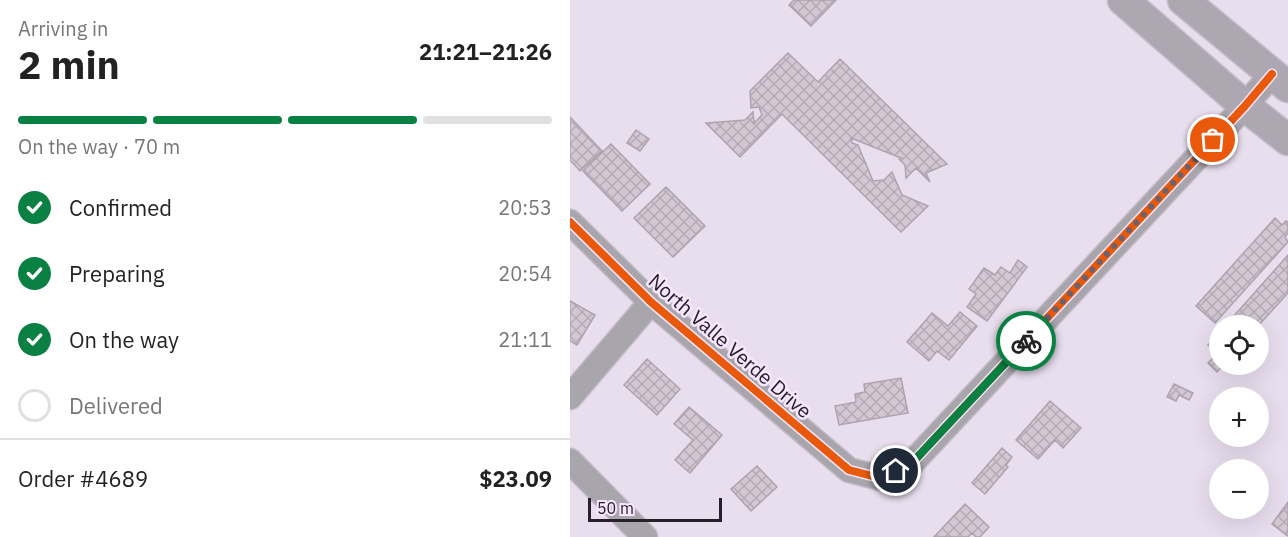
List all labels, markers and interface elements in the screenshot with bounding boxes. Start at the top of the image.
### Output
text: Arriving in [18,15,108,42]
text: 21:21–21:26 [419,37,552,66]
text: 2 min [18,39,120,90]
pin [1187,114,1238,165]
icon: bag [1196,123,1229,156]
text: On the way · 70 m [18,133,180,160]
icon: check [18,191,51,224]
text: Confirmed [69,193,172,222]
text: 20:53 [498,194,552,221]
icon: check [18,257,51,290]
text: Preparing [69,259,164,288]
text: 20:54 [498,260,552,287]
street label: North Valle Verde Drive [643,267,818,424]
courier [996,311,1056,371]
map controls [1209,315,1269,519]
button: locate [1209,315,1269,375]
icon: check [18,323,51,356]
text: On the way [69,325,179,354]
icon: bike [1010,325,1043,358]
text: 21:11 [498,326,552,353]
button: + [1209,387,1269,447]
text: Delivered [69,391,163,420]
pin [870,445,921,496]
icon: home [879,454,912,487]
button: − [1209,459,1269,519]
text: Order #4689 [18,464,148,493]
text: $23.09 [479,464,552,493]
scale bar [588,495,722,522]
text: 50 m [597,498,634,518]

